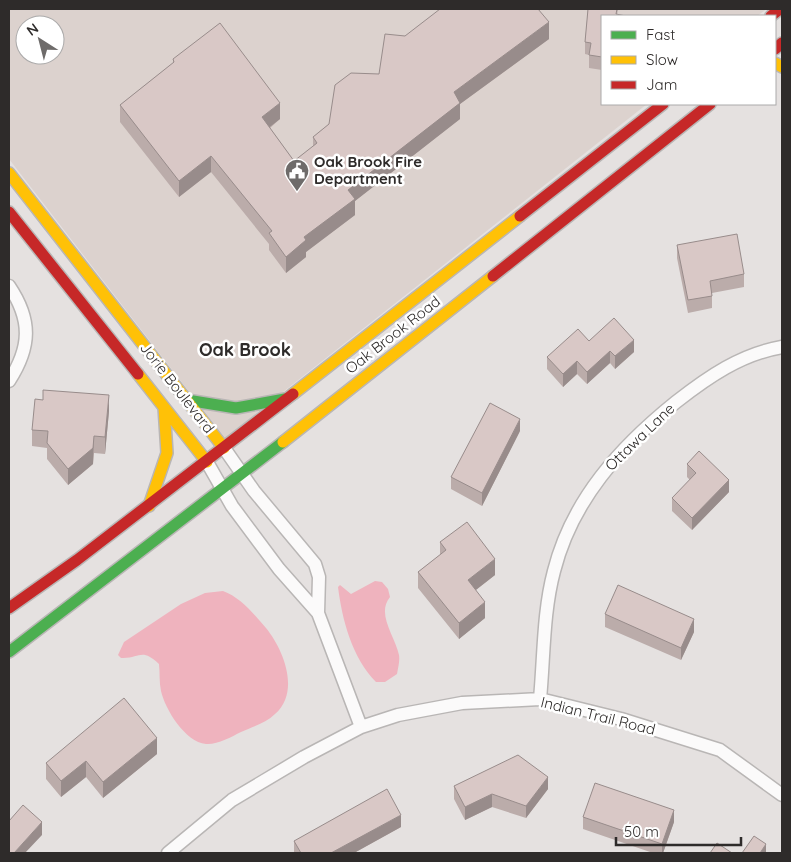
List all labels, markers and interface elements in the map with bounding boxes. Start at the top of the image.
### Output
north arrow [15,15,65,65]
legend [601,15,776,105]
text: N [23,19,42,40]
text: Fast [646,25,675,44]
text: Slow [646,50,678,69]
text: Jam [646,75,677,94]
place label: Oak Brook Fire Department [314,152,422,188]
public building icon: Oak Brook Fire Department [284,158,310,192]
street label: Oak Brook Road [341,292,444,378]
district label: Oak Brook [199,338,291,361]
street label: Jorie Boulevard [136,339,219,437]
street label: Ottawa Lane [601,399,678,475]
street label: Indian Trail Road [539,692,657,739]
scale bar [616,814,741,846]
text: 50 m [624,822,659,841]

